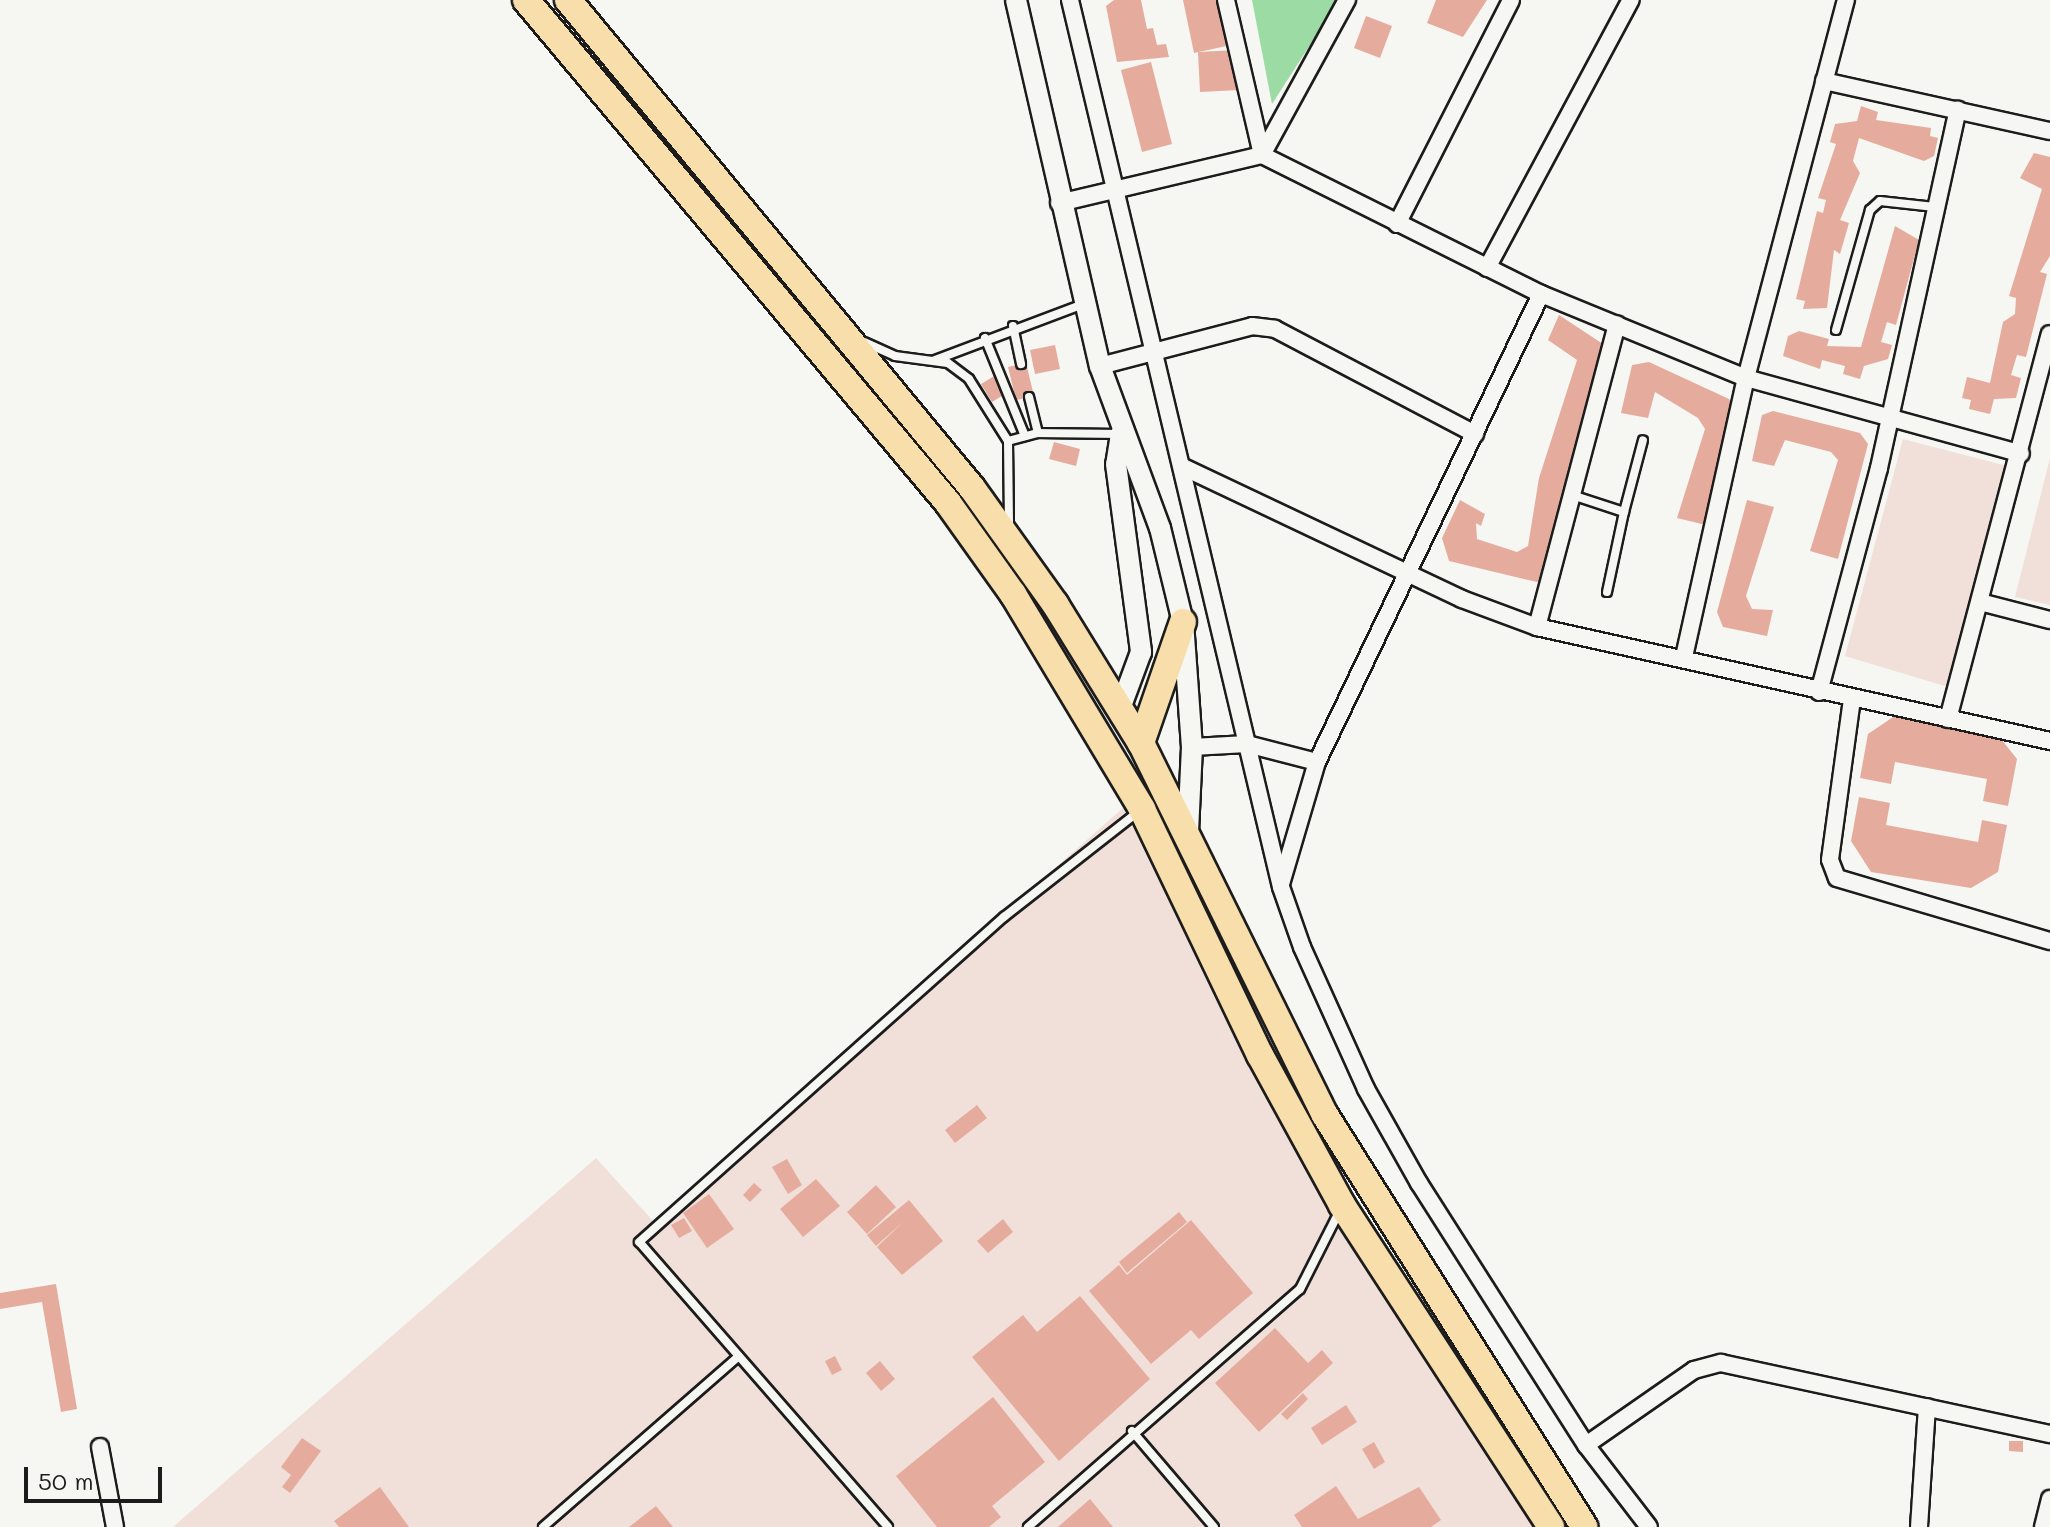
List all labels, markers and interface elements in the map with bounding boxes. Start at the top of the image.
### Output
scale bar [28,1451,166,1501]
text: 50 m [38,1465,94,1496]

